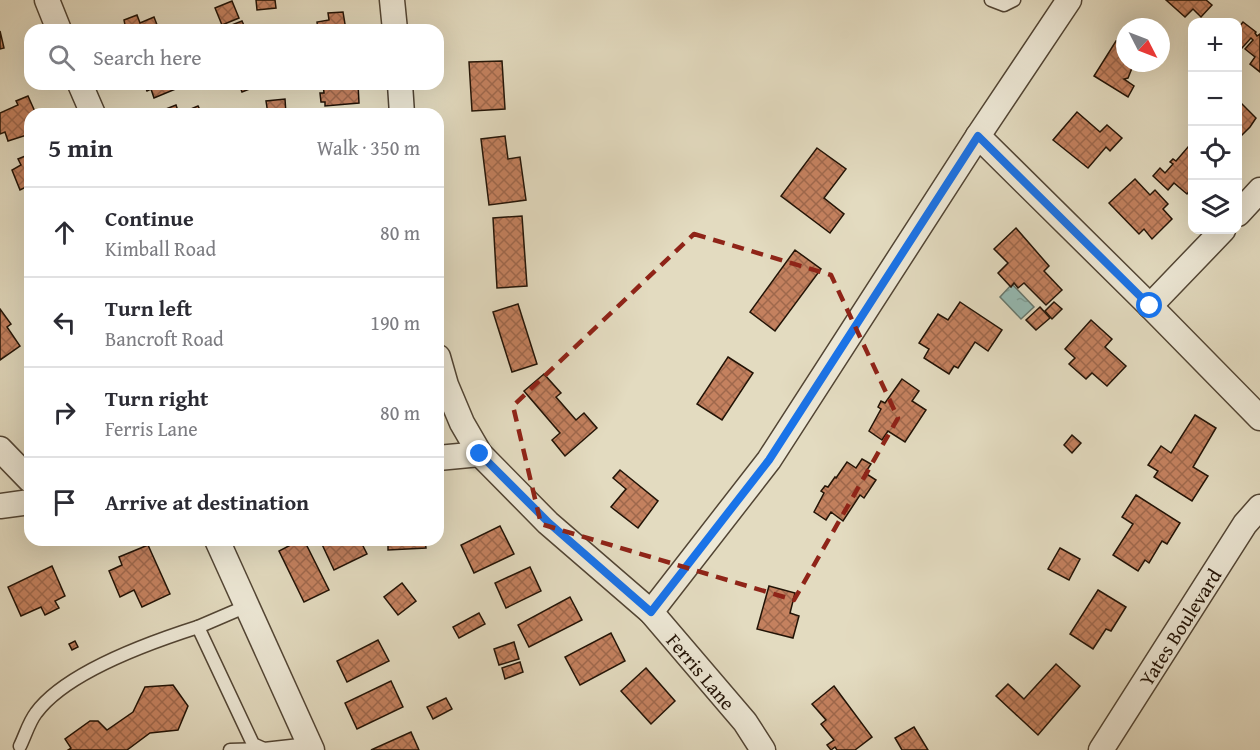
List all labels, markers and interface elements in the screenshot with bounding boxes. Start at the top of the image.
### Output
north arrow [1116,18,1170,72]
map controls [1188,18,1242,234]
button: + [1188,18,1242,72]
search box [24,24,444,90]
icon: search [45,41,78,74]
text: Search here [93,41,202,73]
button: − [1188,72,1242,126]
button: locate [1188,126,1242,180]
text: 5 min [48,128,113,167]
text: Walk · 350 m [317,133,420,162]
button: layers [1188,180,1242,234]
text: Continue [105,202,194,234]
icon: ahead [48,216,81,249]
text: 80 m [380,218,420,247]
text: Kimball Road [105,234,216,263]
text: Turn left [105,292,192,324]
route start [1136,292,1162,318]
icon: left [48,306,81,339]
text: 190 m [370,308,420,337]
text: Bancroft Road [105,324,224,353]
text: Turn right [105,382,208,414]
icon: right [48,396,81,429]
text: 80 m [380,398,420,427]
text: Ferris Lane [105,414,198,443]
route end [466,440,492,466]
icon: arrive [48,486,81,519]
text: Arrive at destination [105,486,309,518]
street label: Yates Boulevard [1131,562,1228,691]
street label: Ferris Lane [660,626,743,716]

